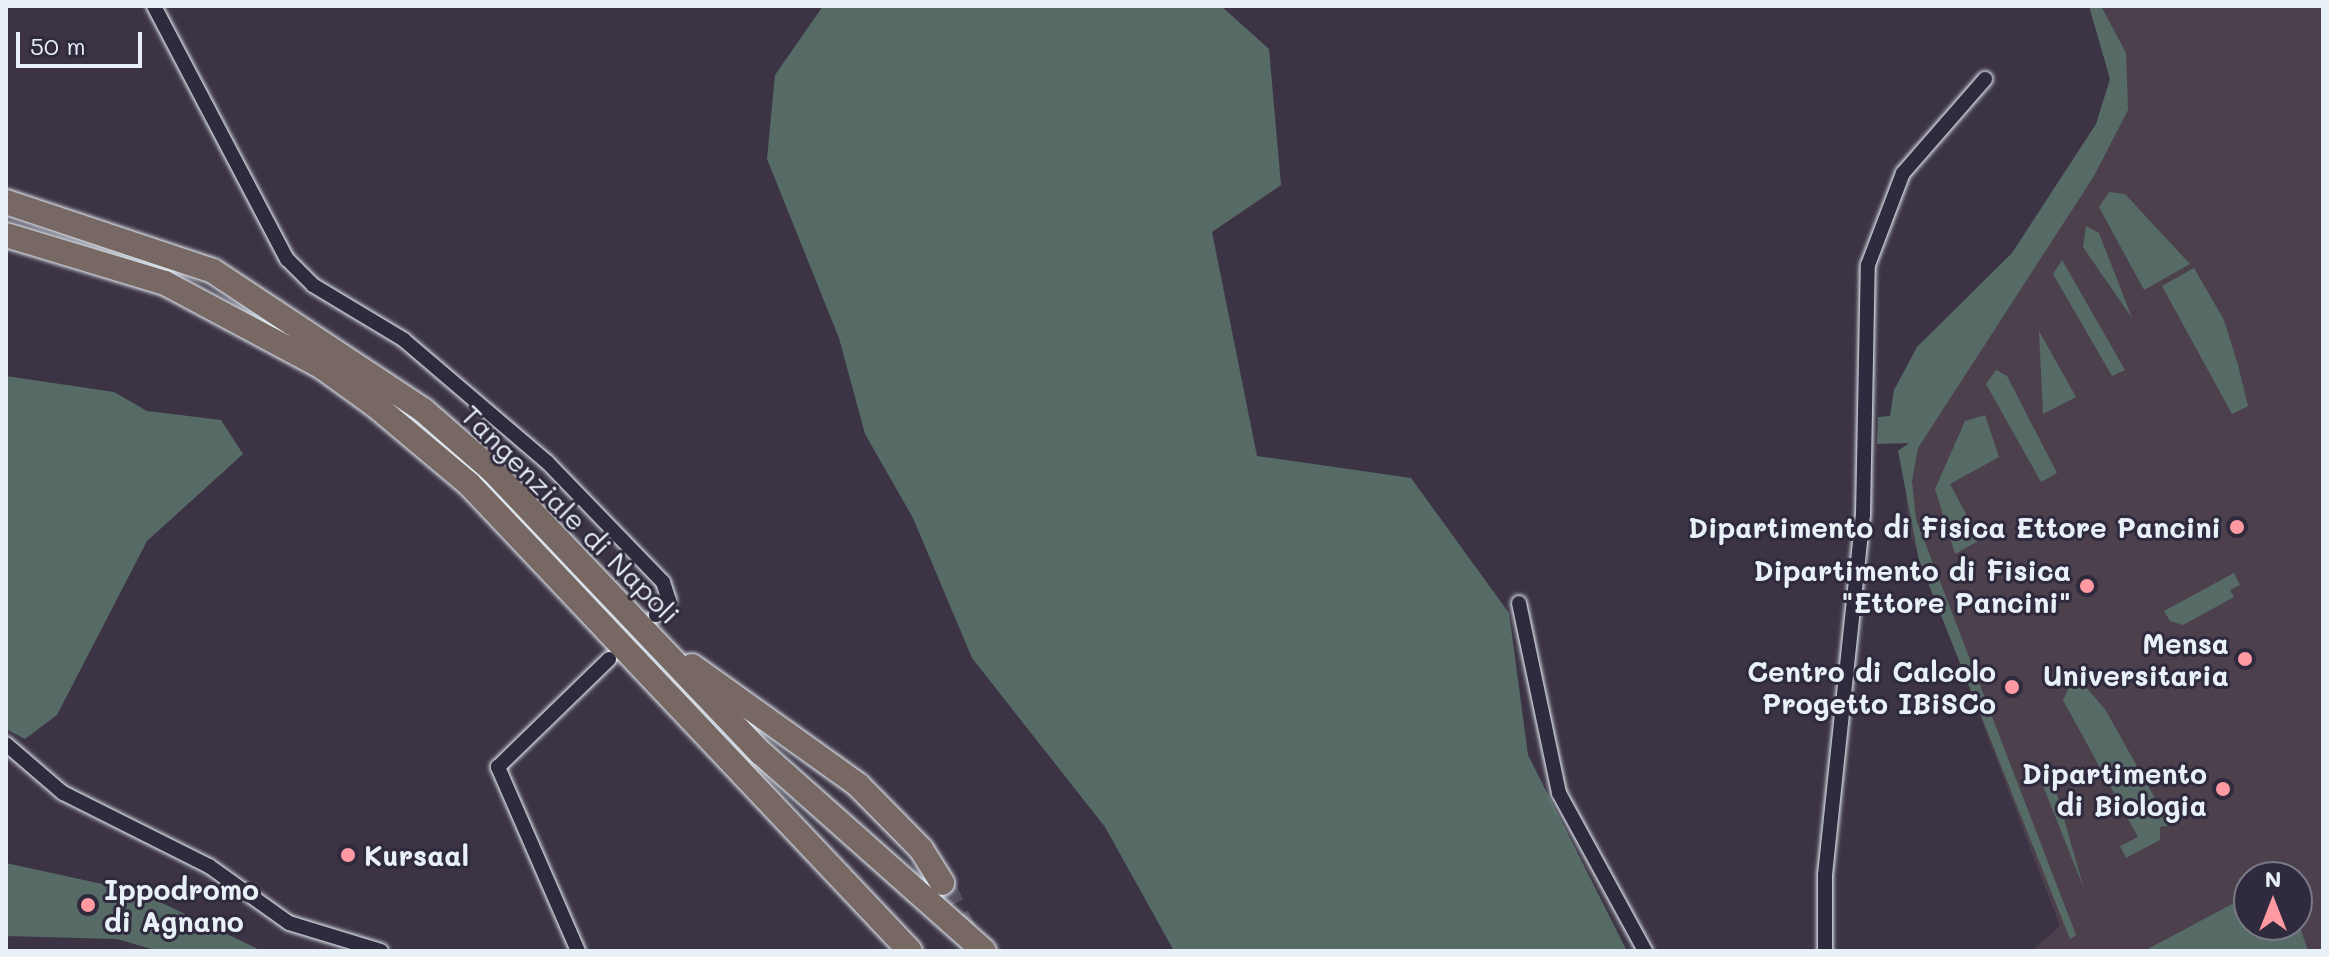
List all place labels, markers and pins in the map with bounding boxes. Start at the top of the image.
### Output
place label: Dipartimento di Fisica Ettore Pancini [1688,510,2221,544]
marker: Dipartimento di Fisica Ettore Pancini [2228,518,2246,536]
place label: Dipartimento di Fisica "Ettore Pancini" [1753,553,2071,619]
marker: Dipartimento di Fisica "Ettore Pancini" [2078,577,2096,595]
place label: Mensa Universitaria [2043,626,2229,692]
marker: Mensa Universitaria [2236,650,2254,668]
place label: Centro di Calcolo Progetto IBiSCo [1747,654,1996,720]
marker: Centro di Calcolo Progetto IBiSCo [2003,678,2021,696]
place label: Dipartimento di Biologia [2022,756,2207,822]
marker: Dipartimento di Biologia [2214,780,2232,798]
place label: Kursaal [364,838,469,872]
marker: Kursaal [339,846,357,864]
place label: Ippodromo di Agnano [104,872,259,938]
marker: Ippodromo di Agnano [79,896,97,914]

